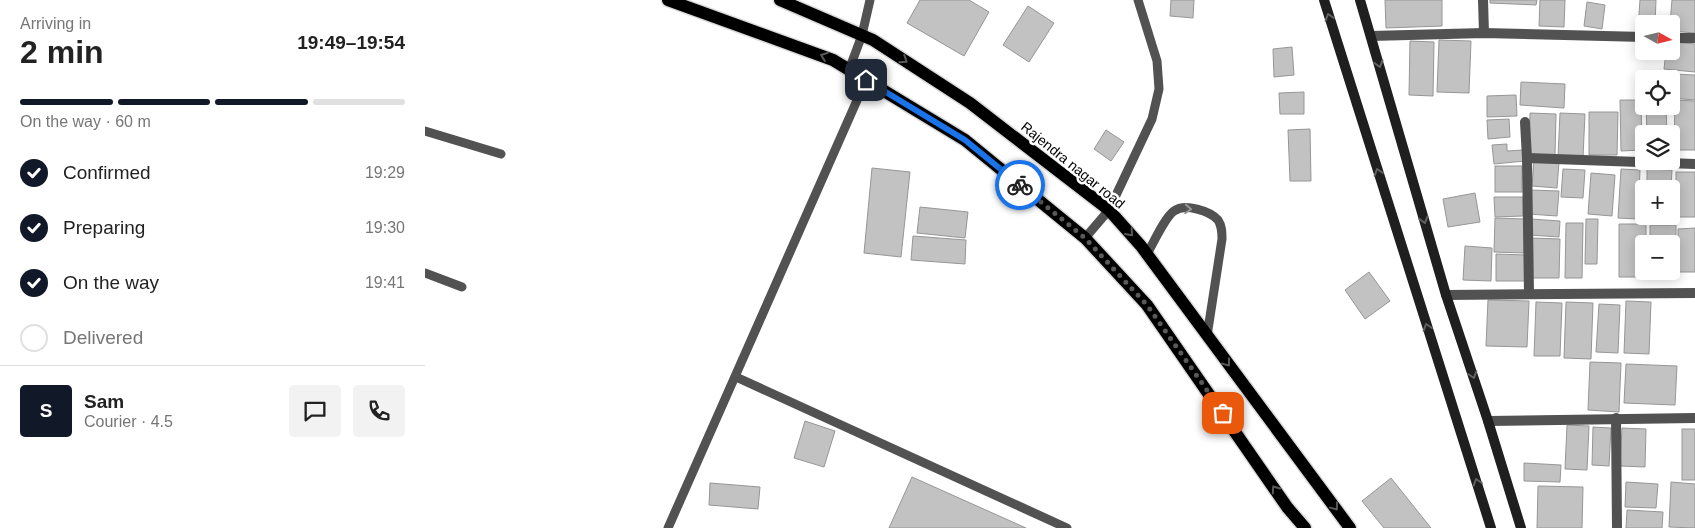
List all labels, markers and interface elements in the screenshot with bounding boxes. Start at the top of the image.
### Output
one-way arrow [1325,13,1335,22]
text: Arriving in [20,15,91,32]
north arrow [1635,15,1680,60]
map controls [1635,15,1680,280]
text: 19:49–19:54 [297,32,405,53]
text: 2 min [20,34,104,70]
one-way arrow [820,52,829,62]
one-way arrow [898,54,908,63]
pin [845,59,887,101]
one-way arrow [1373,59,1383,67]
icon: home [852,66,880,94]
button: locate [1635,70,1680,115]
text: On the way · 60 m [20,113,151,130]
street label: Rajendra nagar road [1018,118,1128,212]
button: layers [1635,125,1680,170]
icon: check [20,159,48,187]
courier [995,160,1045,210]
text: Confirmed [63,162,151,183]
text: 19:29 [365,164,405,181]
one-way arrow [1374,168,1384,176]
icon: bike [1006,171,1034,199]
button: + [1635,180,1680,225]
one-way arrow [1185,203,1193,214]
icon: check [20,214,48,242]
one-way arrow [1419,215,1429,223]
text: Preparing [63,217,145,238]
text: 19:30 [365,219,405,236]
one-way arrow [1124,228,1133,237]
button: − [1635,235,1680,280]
icon: check [20,269,48,297]
text: On the way [63,272,159,293]
text: 19:41 [365,274,405,291]
one-way arrow [1423,323,1433,331]
text: Delivered [63,327,143,348]
one-way arrow [1221,357,1230,367]
one-way arrow [1467,370,1477,378]
button: chat [289,385,341,437]
button: phone [353,385,405,437]
text: Sam [84,391,124,412]
pin [1202,392,1244,434]
icon: bag [1209,399,1237,427]
text: S [40,400,52,421]
text: Courier · 4.5 [84,413,173,430]
one-way arrow [1472,478,1482,486]
one-way arrow [1272,485,1281,495]
one-way arrow [1329,501,1337,510]

